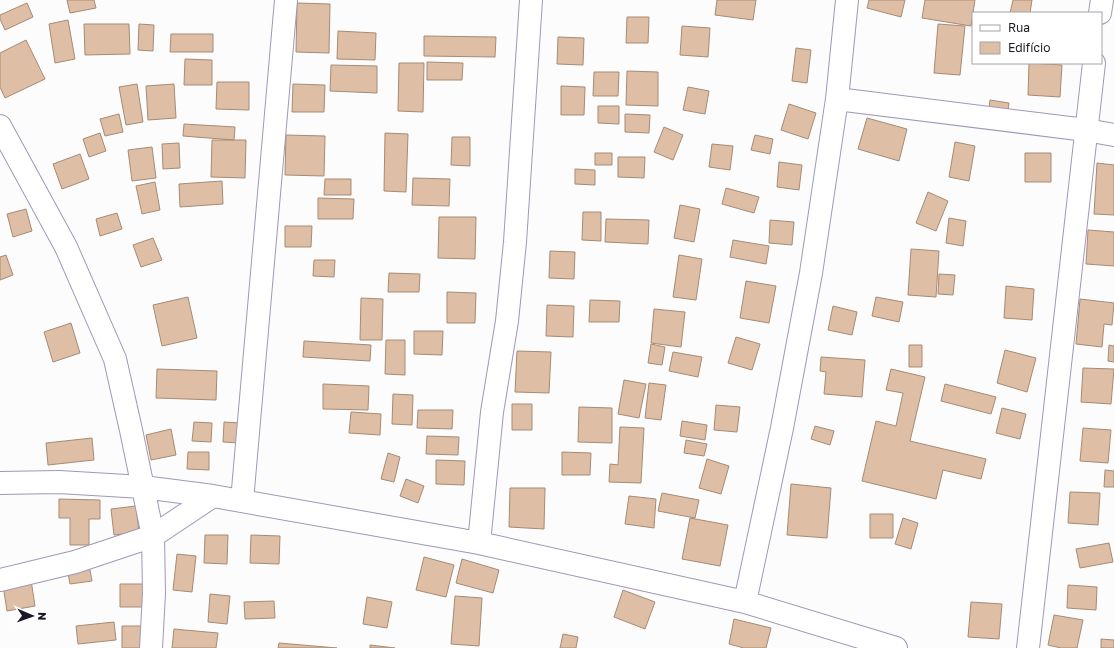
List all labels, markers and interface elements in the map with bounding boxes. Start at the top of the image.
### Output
legend [972,12,1102,64]
text: Rua [1008,20,1030,35]
text: Edifício [1008,40,1050,55]
north arrow [12,596,52,636]
text: N [36,612,49,621]

